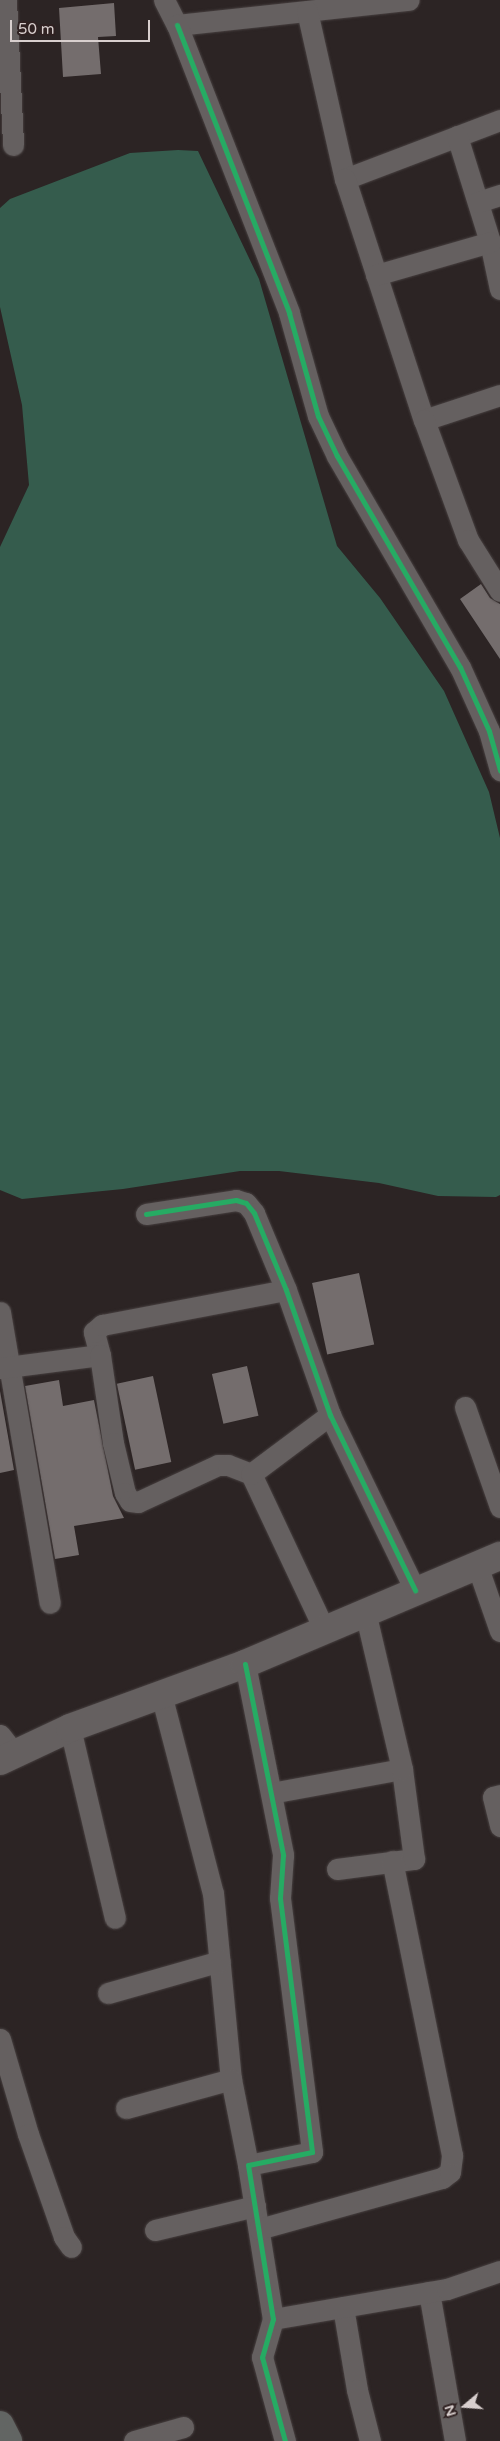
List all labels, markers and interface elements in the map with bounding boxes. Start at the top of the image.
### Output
scale bar [12,10,152,42]
text: 50 m [18,20,55,38]
north arrow [440,2381,490,2431]
text: N [440,2403,460,2419]

